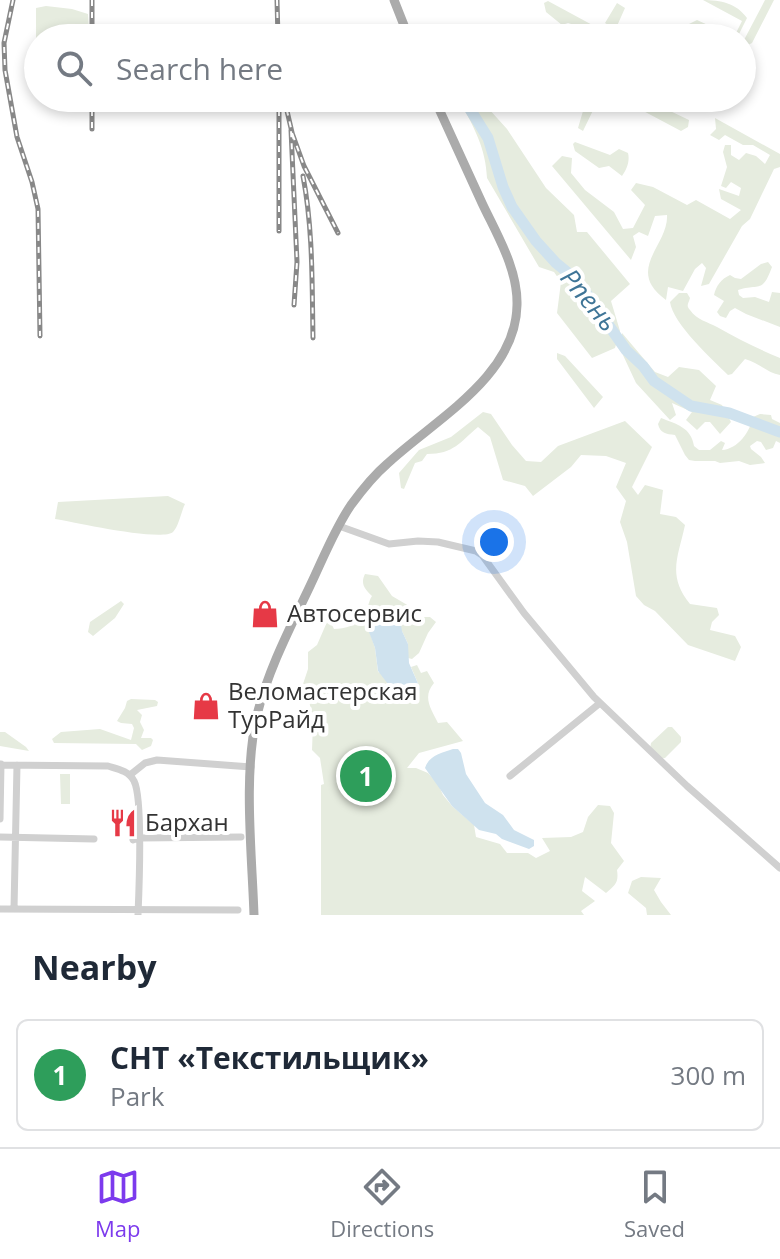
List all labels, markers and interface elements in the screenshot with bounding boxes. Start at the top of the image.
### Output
search box [24,24,756,112]
icon: search [52,46,96,90]
text: Search here [116,48,283,89]
water label: Рпень [553,260,627,338]
your location [474,522,514,562]
place label: Автосервис [287,596,422,629]
shop icon: Автосервис [250,599,280,629]
place label: Веломастерская ТурРайд [228,674,418,735]
shop icon: Веломастерская ТурРайд [191,691,221,721]
pin: 1 [340,746,392,806]
place label: Бархан [145,805,229,838]
restaurant icon: Бархан [108,808,138,838]
text: Nearby [32,944,157,990]
text: СНТ «Текстильщик» [110,1037,429,1078]
text: 1 [53,1057,67,1093]
text: 300 m [671,1057,746,1093]
text: Park [110,1078,164,1114]
tab: Map [95,1165,140,1243]
tab: Directions [330,1165,434,1243]
tab: Saved [624,1165,685,1243]

